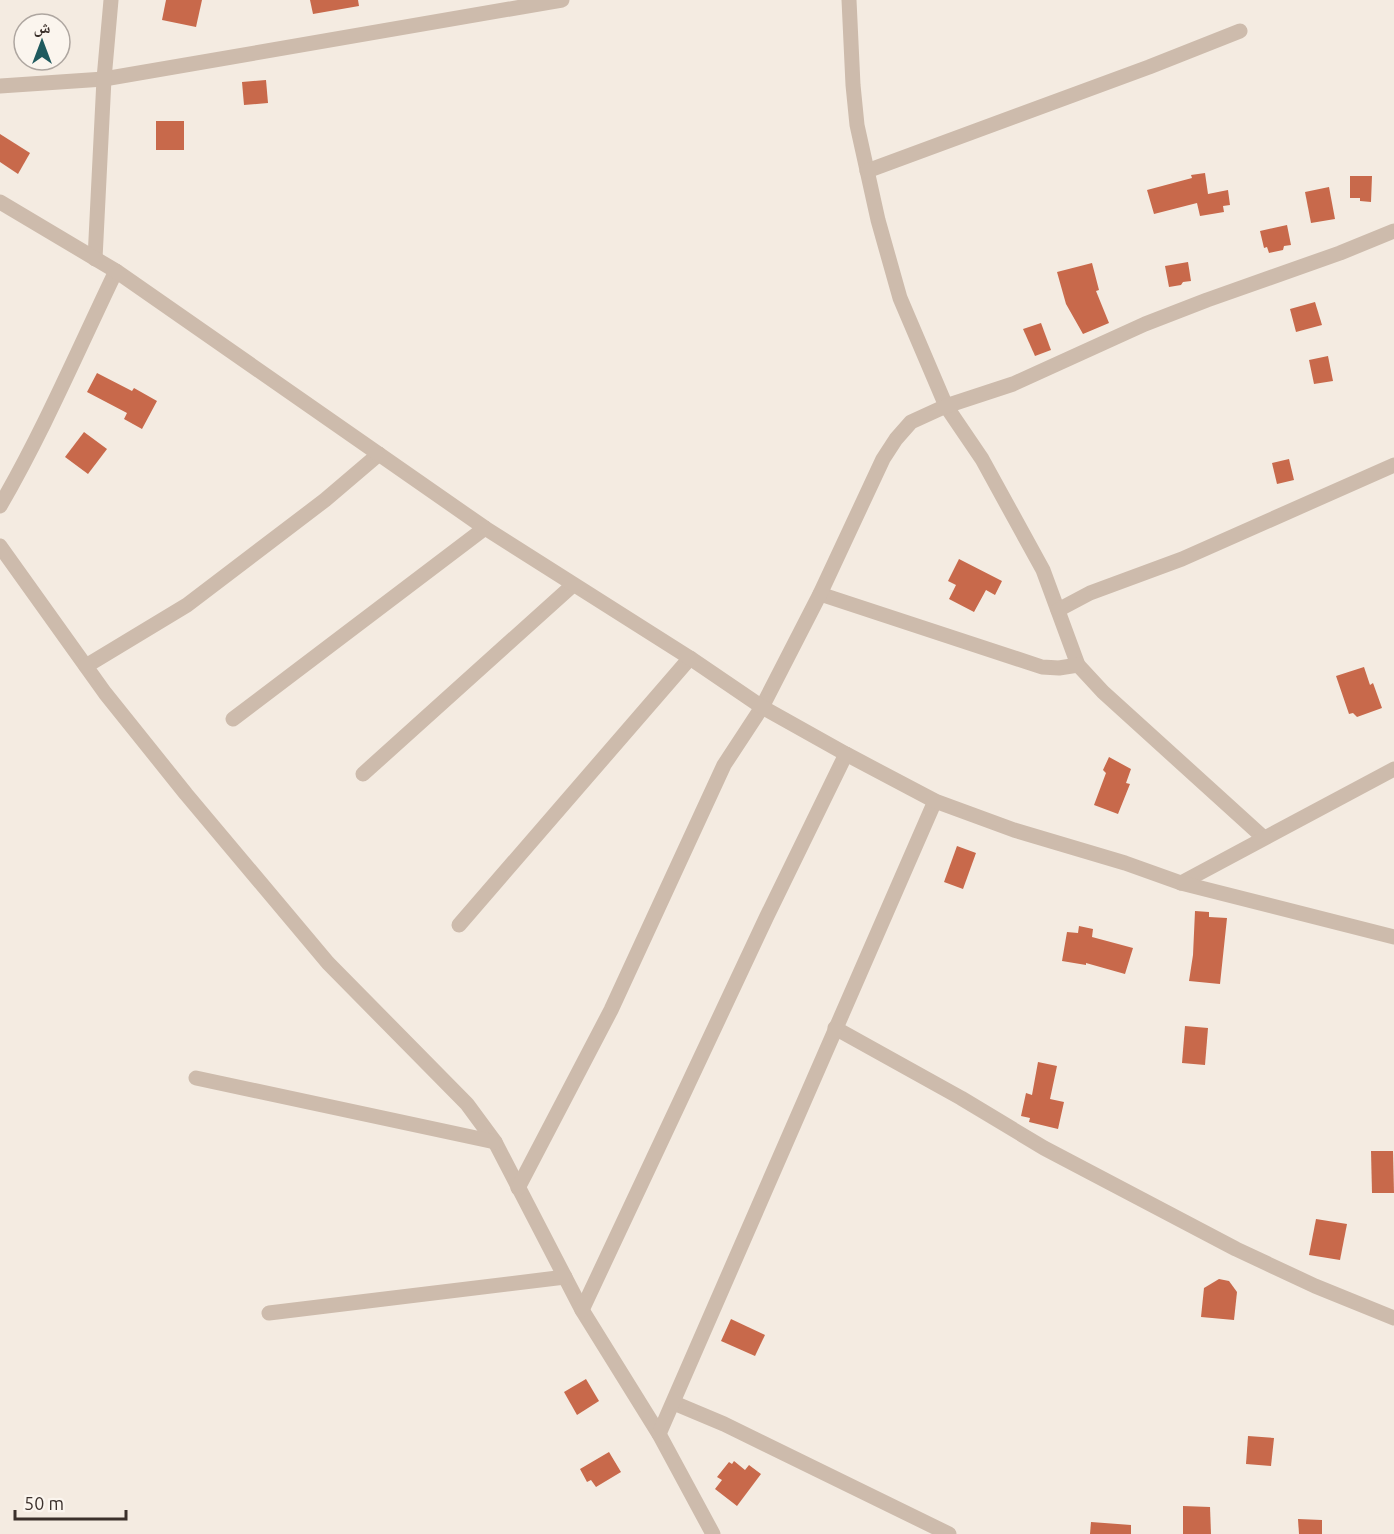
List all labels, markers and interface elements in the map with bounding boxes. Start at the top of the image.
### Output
north arrow [12,12,72,72]
text: ش [34,18,51,37]
scale bar [15,1483,126,1521]
text: 50 m [24,1493,64,1513]

